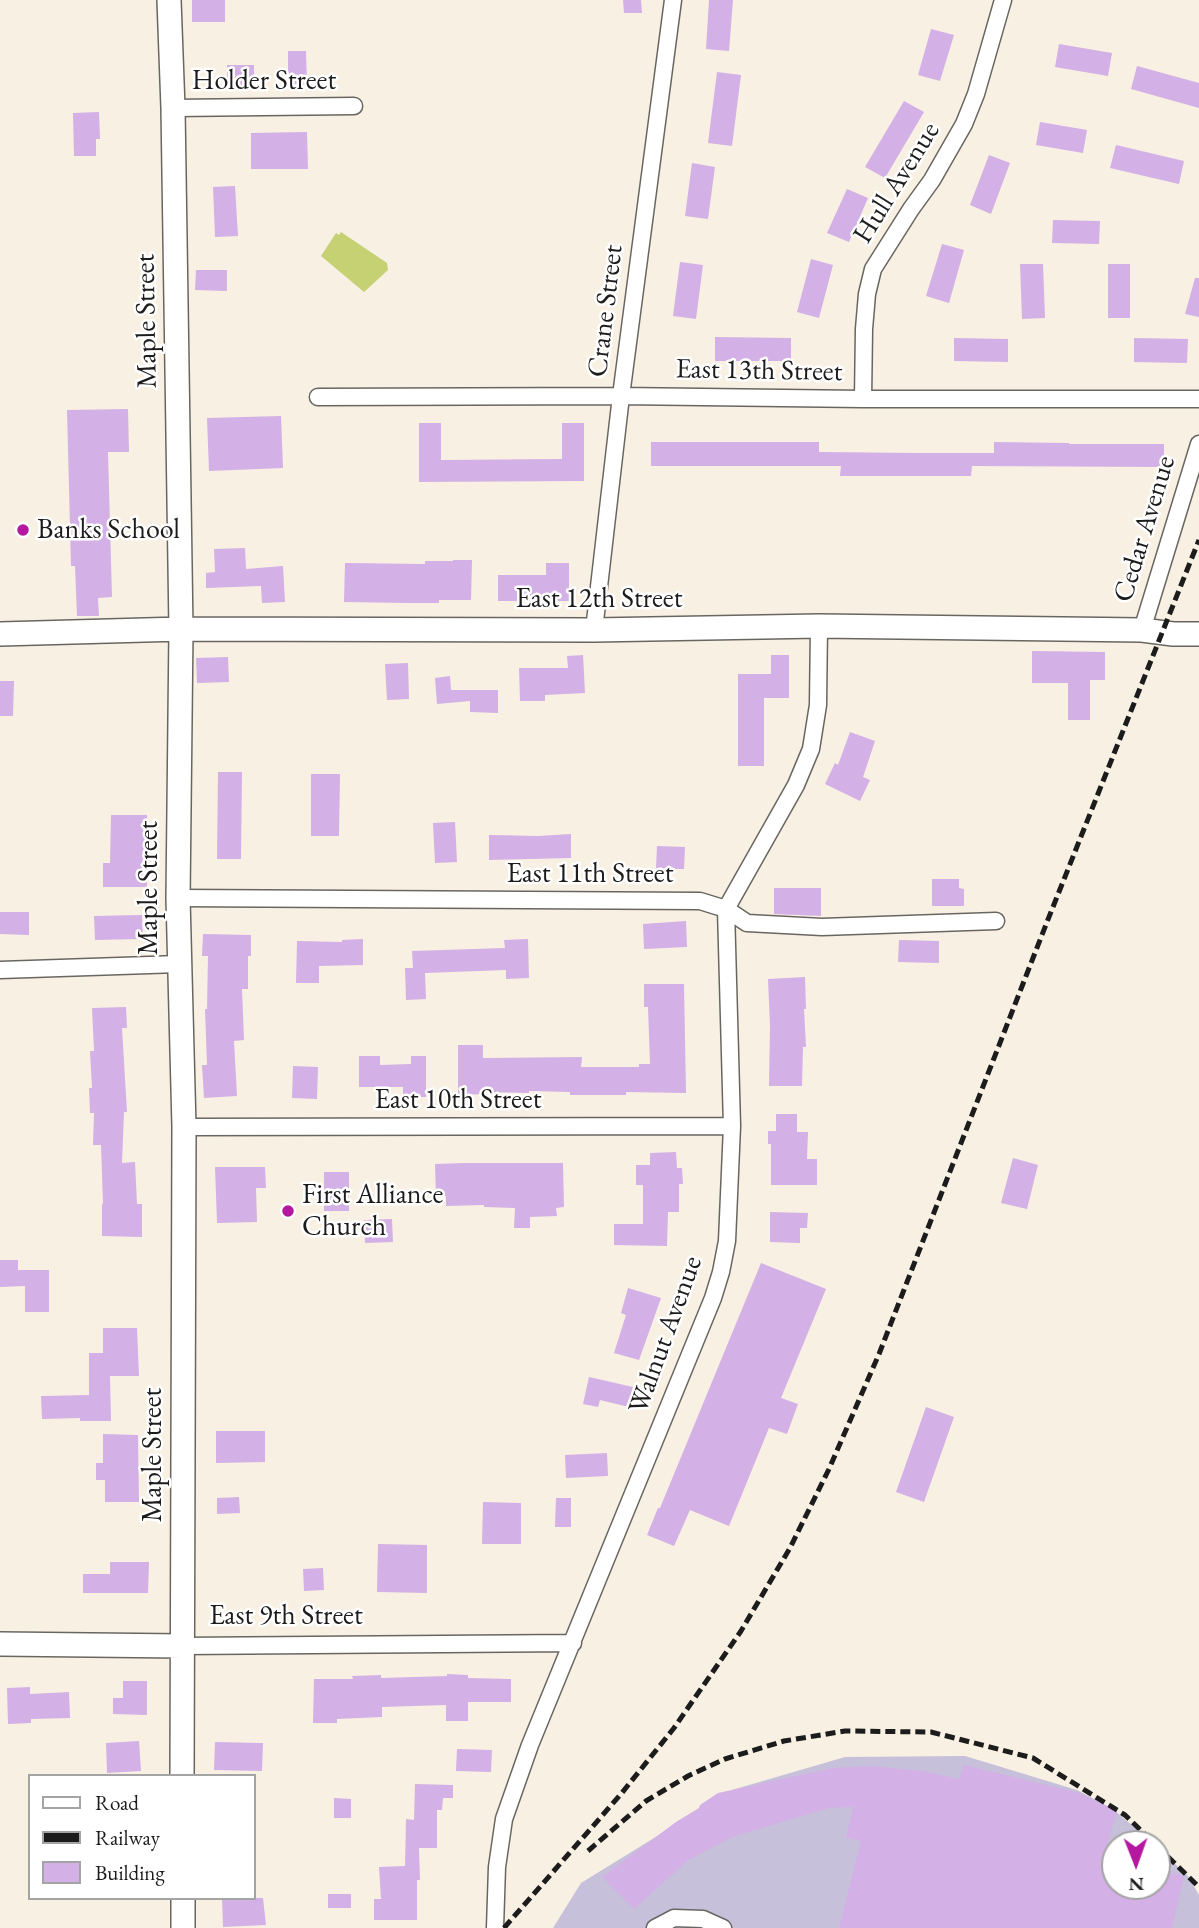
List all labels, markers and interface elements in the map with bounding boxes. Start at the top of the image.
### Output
street label: Holder Street [192,64,336,98]
street label: Hull Avenue [846,116,948,250]
street label: Crane Street [581,243,631,379]
street label: Maple Street [129,253,165,389]
street label: East 13th Street [675,353,843,389]
street label: Cedar Avenue [1107,452,1183,606]
place label: Banks School [37,513,180,547]
marker: Banks School [15,522,31,538]
street label: East 12th Street [516,582,682,616]
street label: Maple Street [132,821,166,955]
street label: East 11th Street [507,857,673,891]
street label: East 10th Street [375,1083,541,1117]
place label: First Alliance Church [302,1178,443,1244]
marker: First Alliance Church [280,1203,296,1219]
street label: Walnut Avenue [622,1252,710,1418]
street label: Maple Street [136,1388,170,1522]
street label: East 9th Street [209,1599,363,1633]
legend [28,1774,256,1900]
text: Road [95,1789,139,1816]
text: Railway [95,1824,160,1851]
north arrow [1101,1830,1171,1900]
text: Building [95,1859,165,1886]
text: N [1128,1872,1144,1897]

